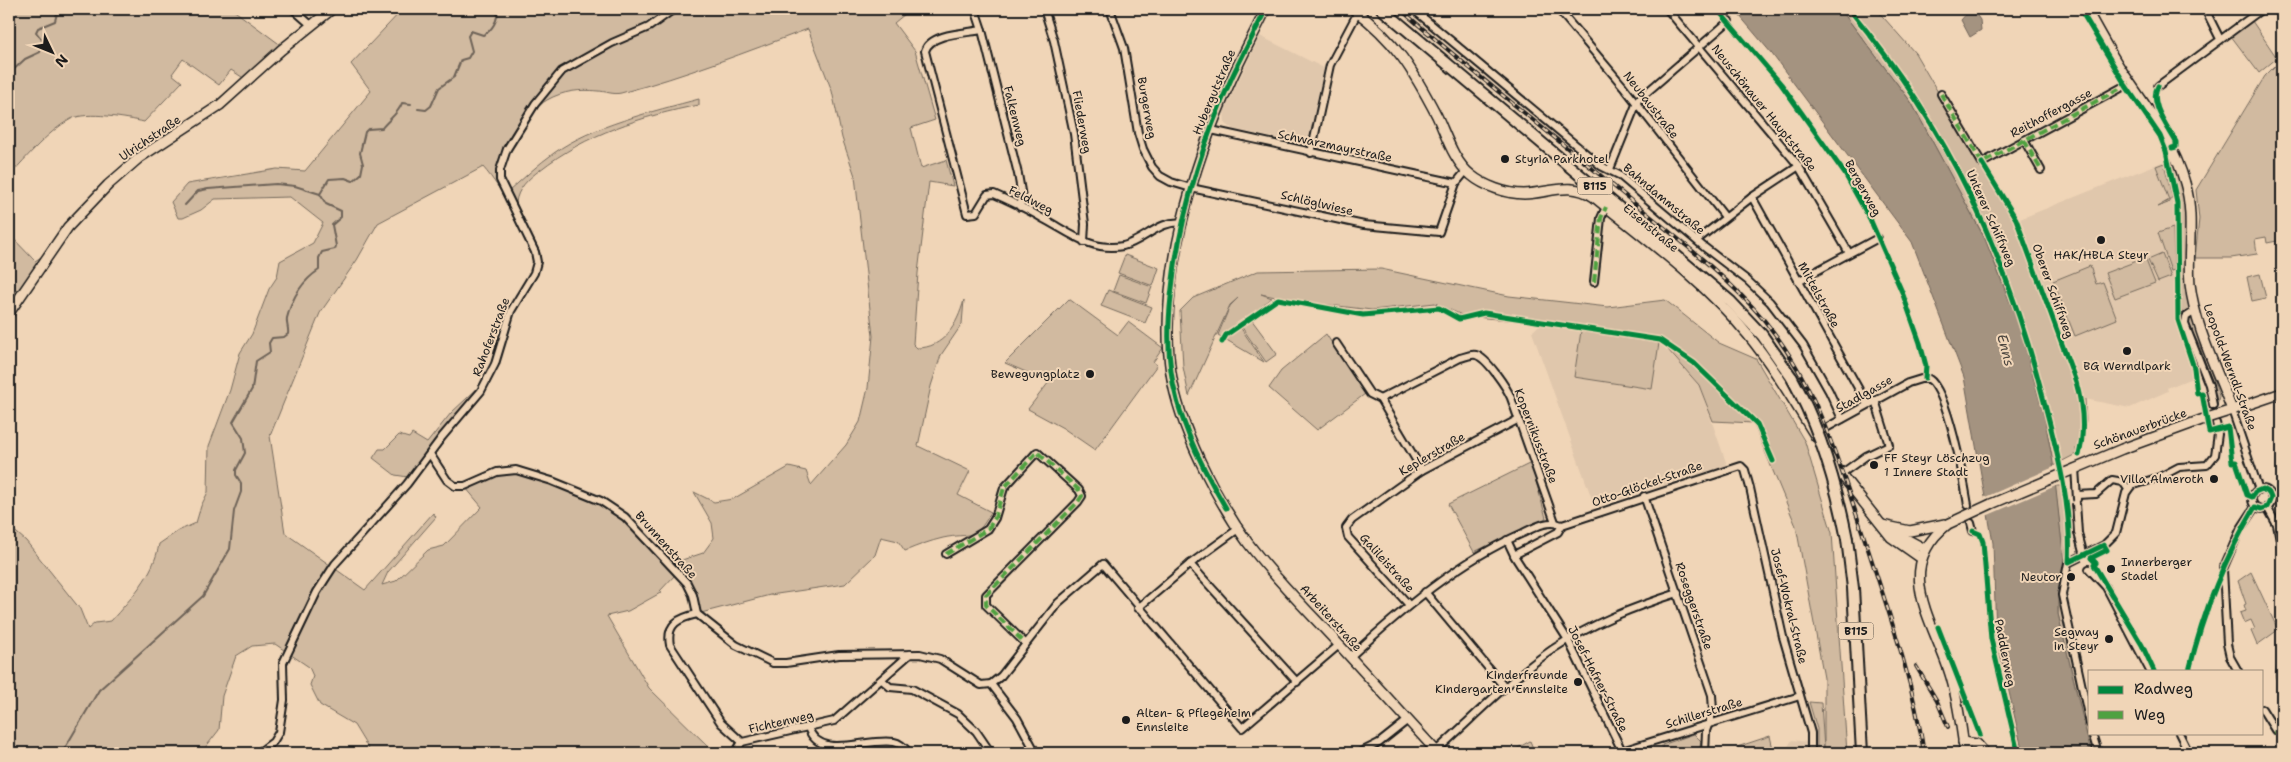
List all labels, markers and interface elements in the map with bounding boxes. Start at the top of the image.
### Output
north arrow [28,28,78,78]
street label: Neuschönauer Hauptstraße [1708,41,1820,175]
street label: Hubergutstraße [1189,47,1239,137]
text: N [51,51,72,71]
street label: Neubaustraße [1620,68,1683,142]
street label: Burgerweg [1134,76,1160,140]
street label: Falkenweg [1000,84,1030,148]
street label: Reithoffergasse [2007,85,2095,141]
street label: Fliederweg [1069,89,1095,155]
street label: Ulrichstraße [116,111,184,164]
street label: Schwarzmayrstraße [1276,126,1394,166]
place label: Styria Parkhotel [1515,151,1609,167]
marker: Styria Parkhotel [1499,153,1511,165]
street label: Bergerweg [1841,157,1885,219]
street label: Bahndammstraße [1620,160,1709,238]
street label: Unterer Schiffweg [1963,167,2019,269]
road number: B115 [1578,178,1612,195]
street label: Feldweg [1006,182,1056,218]
street label: Schlöglwiese [1279,187,1355,219]
street label: Eisenstraße [1620,200,1682,256]
marker: HAK/HBLA Steyr [2095,234,2107,246]
street label: Oberer Schiffweg [2028,241,2078,341]
place label: HAK/HBLA Steyr [2053,247,2149,263]
street label: Mittelstraße [1794,259,1844,331]
street label: Rahoferstraße [469,295,513,379]
street label: Leopold-Werndl-Straße [2200,301,2260,433]
water label: Enns [1993,332,2019,368]
marker: BG Werndlpark [2121,345,2133,357]
place label: BG Werndlpark [2083,358,2171,374]
place label: Bewegungplatz [991,366,1080,382]
marker: Bewegungplatz [1084,368,1096,380]
street label: Stadlgasse [1833,372,1896,416]
street label: Kopernikusstraße [1511,386,1562,486]
street label: Schönauerbrücke [2091,405,2189,453]
street label: Keplerstraße [1396,429,1468,479]
place label: FF Steyr Löschzug 1 Innere Stadt [1884,450,1990,480]
street label: Otto-Glöckel-Straße [1590,457,1705,510]
marker: FF Steyr Löschzug 1 Innere Stadt [1868,459,1880,471]
place label: Villa Almeroth [2120,471,2204,487]
marker: Villa Almeroth [2208,473,2220,485]
street label: Brunnenstraße [631,508,701,582]
street label: Galileistraße [1356,530,1418,596]
street label: Josef-Wokral-Straße [1767,546,1811,666]
place label: Innerberger Stadel [2121,554,2192,584]
street label: Roseggerstraße [1672,560,1717,652]
marker: Innerberger Stadel [2105,563,2117,575]
place label: Neutor [2021,569,2061,585]
marker: Neutor [2065,571,2077,583]
street label: Arbeiterstraße [1297,581,1366,655]
street label: Paddlerweg [1991,618,2019,688]
road number: B115 [1838,622,1874,640]
street label: Josef-Hafner-Straße [1564,623,1632,735]
place label: Segway in Steyr [2054,624,2099,654]
marker: Segway in Steyr [2103,633,2115,645]
place label: Kinderfreunde Kindergarten Ennsleite [1435,667,1568,697]
legend [2088,670,2264,734]
marker: Kinderfreunde Kindergarten Ennsleite [1572,676,1584,688]
text: Radweg [2134,679,2193,699]
street label: Schillerstraße [1664,694,1745,732]
place label: Alten- & Pflegeheim Ennsleite [1136,705,1251,735]
text: Weg [2134,705,2165,725]
street label: Fichtenweg [747,707,815,737]
marker: Alten- & Pflegeheim Ennsleite [1120,714,1132,726]

